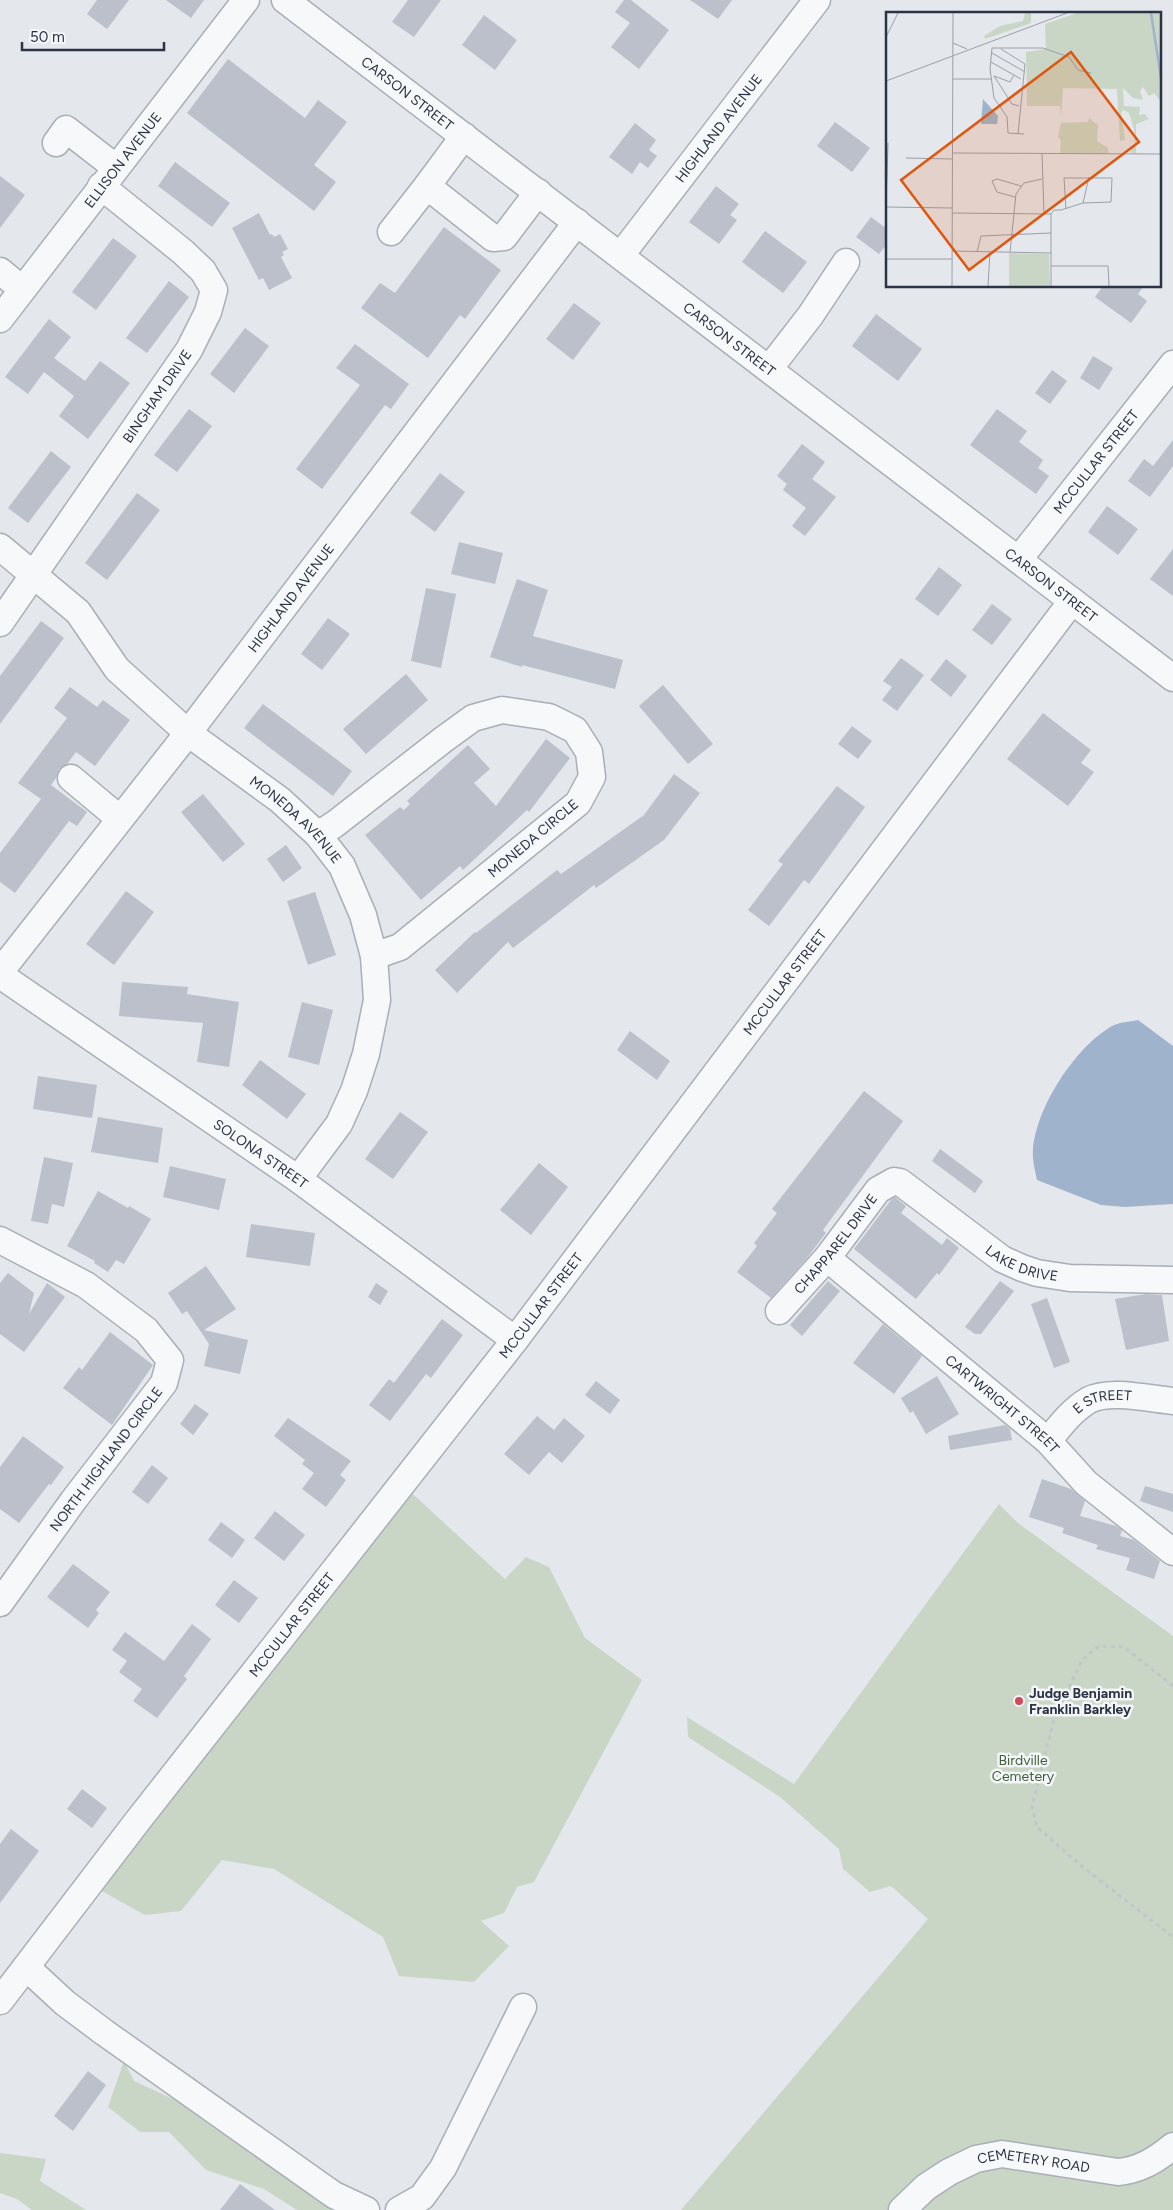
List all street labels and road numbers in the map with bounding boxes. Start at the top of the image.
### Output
street label: CARSON STREET [358,53,457,135]
street label: HIGHLAND AVENUE [672,71,766,186]
street label: ELLISON AVENUE [81,109,165,211]
street label: CARSON STREET [679,299,779,380]
street label: BINGHAM DRIVE [119,347,196,446]
street label: MCCULLAR STREET [1050,406,1143,517]
street label: HIGHLAND AVENUE [245,540,338,656]
street label: CARSON STREET [1001,545,1101,626]
street label: MONEDA AVENUE [246,773,345,867]
street label: MONEDA CIRCLE [485,796,582,881]
street label: MCCULLAR STREET [740,926,830,1039]
street label: SOLONA STREET [210,1116,311,1192]
street label: CHAPPAREL DRIVE [791,1190,881,1298]
street label: LAKE DRIVE [982,1242,1059,1285]
street label: MCCULLAR STREET [496,1250,587,1362]
street label: CARTWRIGHT STREET [941,1351,1063,1457]
street label: NORTH HIGHLAND CIRCLE [46,1384,166,1535]
street label: E STREET [1069,1387,1132,1418]
street label: MCCULLAR STREET [246,1569,338,1681]
street label: CEMETERY ROAD [976,2145,1091,2177]

